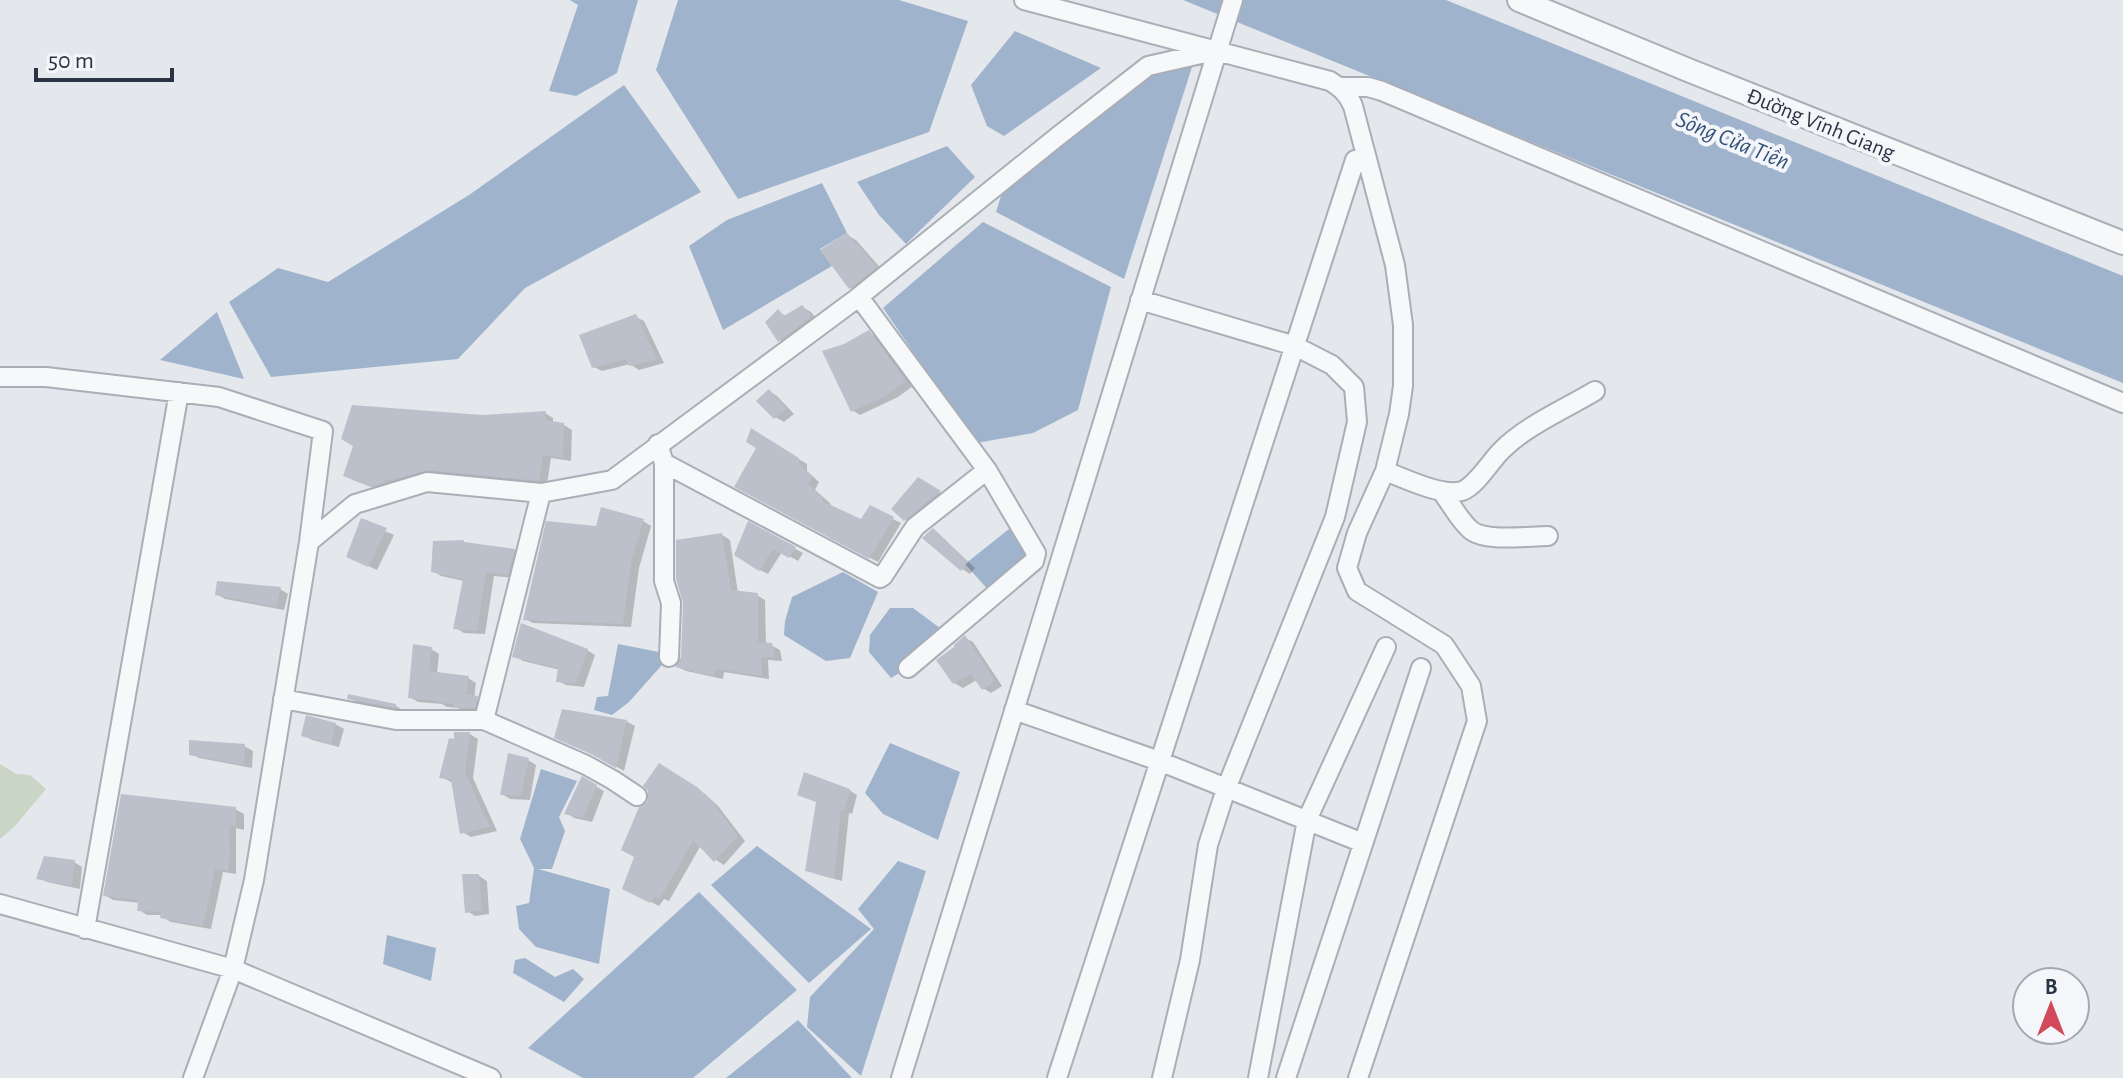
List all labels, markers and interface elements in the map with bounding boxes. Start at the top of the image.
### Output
scale bar [36,32,172,82]
text: 50 m [48,49,94,73]
street label: Đường Vĩnh Giang [1743,84,1898,164]
water label: Sông Cửa Tiền [1673,107,1793,174]
north arrow [2011,966,2091,1046]
text: B [2045,976,2058,998]

